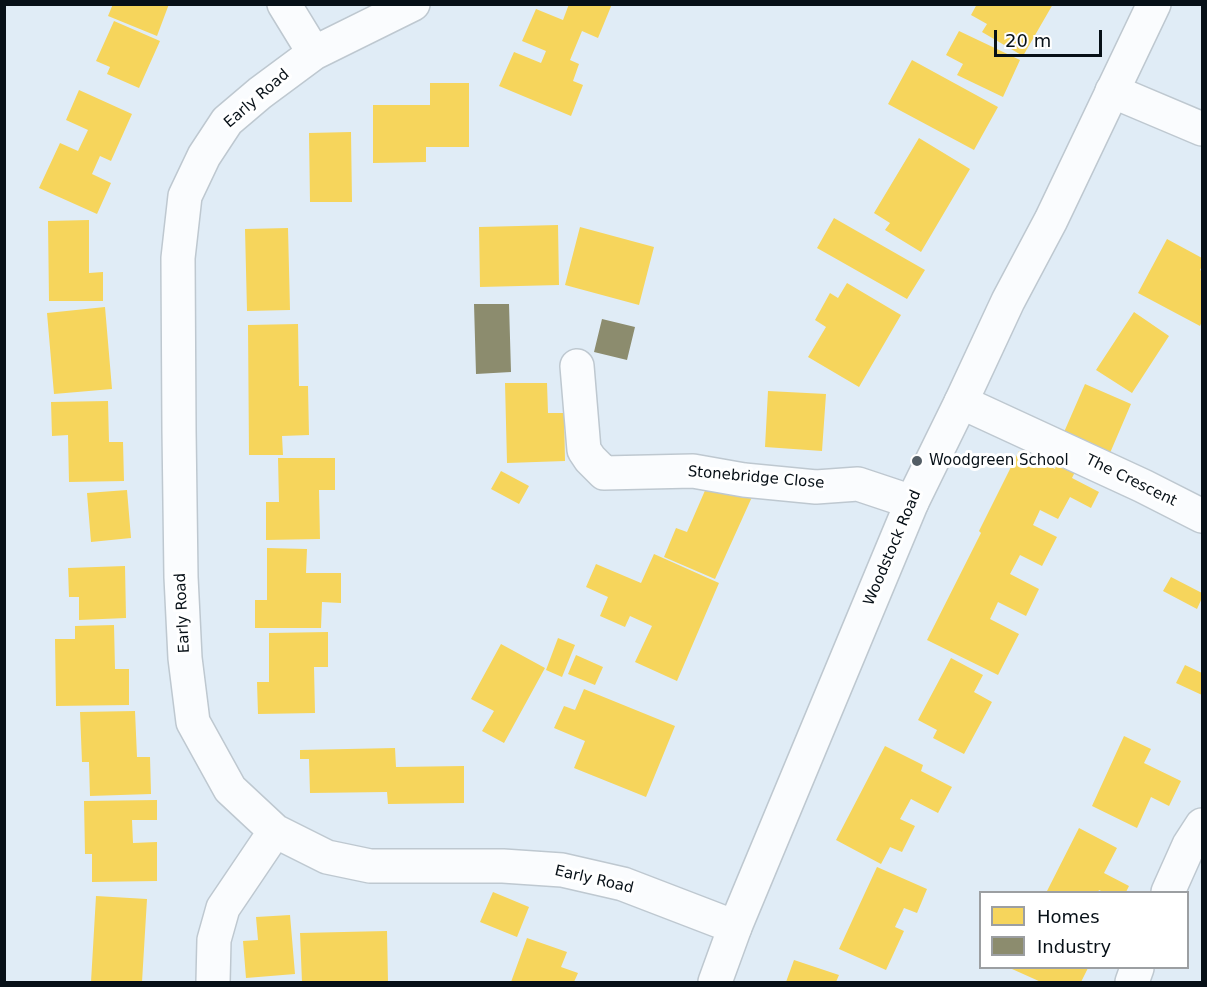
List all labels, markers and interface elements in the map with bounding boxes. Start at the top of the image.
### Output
scale bar [997,18,1105,56]
text: 20 m [1005,30,1051,51]
street label: Early Road [221,66,293,132]
street label: The Crescent [1083,451,1179,511]
place label: Woodgreen School [929,452,1069,470]
marker: Woodgreen School [910,454,924,468]
street label: Stonebridge Close [687,463,825,493]
street label: Woodstock Road [860,487,926,609]
street label: Early Road [172,572,194,654]
street label: Early Road [553,862,635,898]
legend [979,891,1189,969]
text: Homes [1037,906,1100,927]
text: Industry [1037,936,1111,957]

